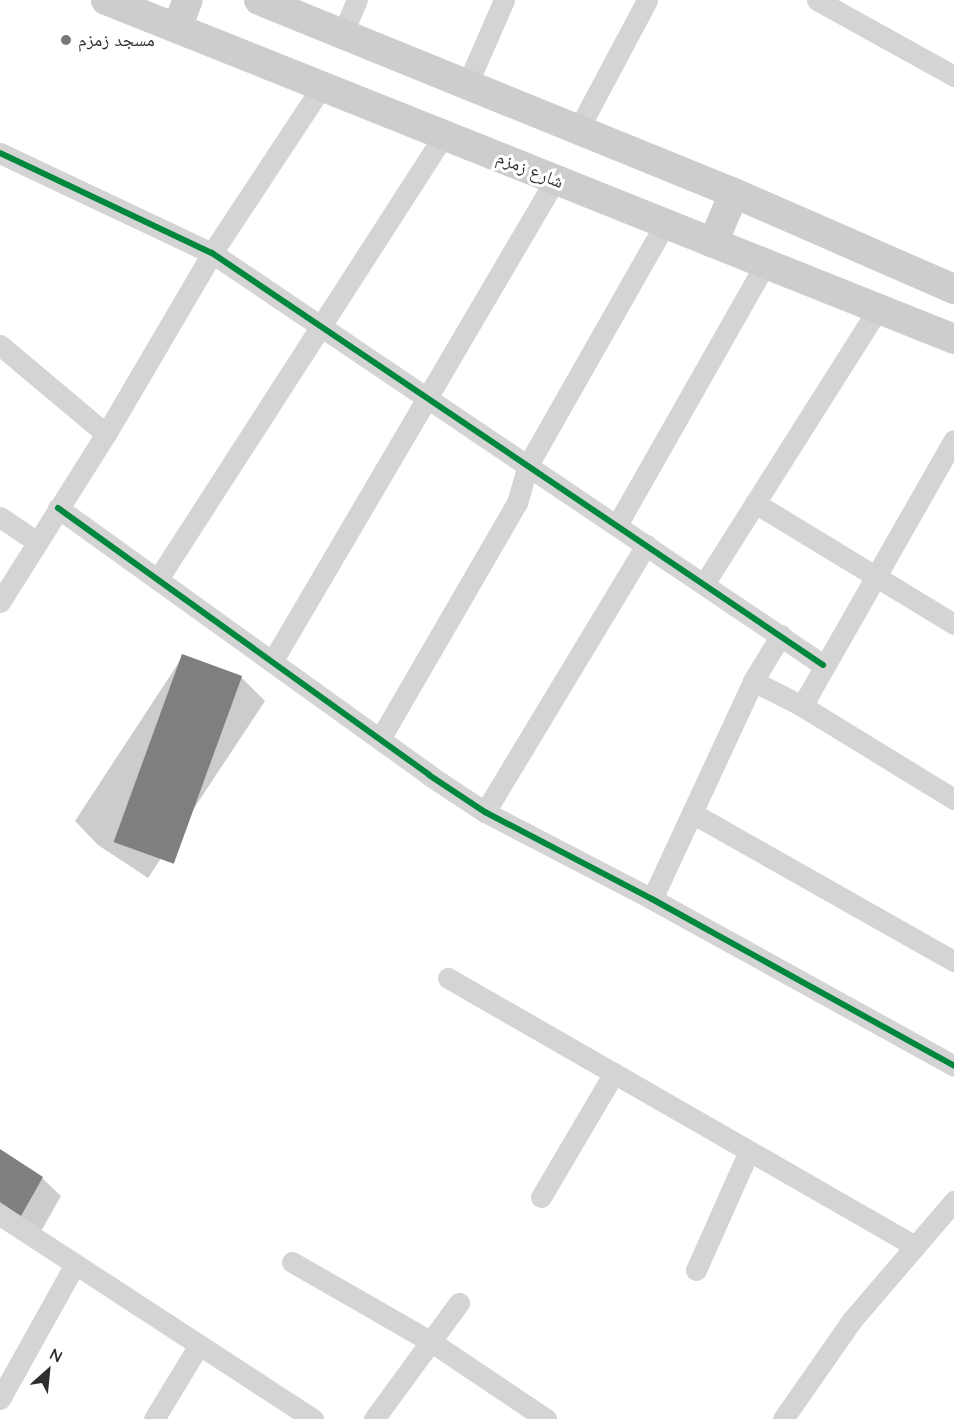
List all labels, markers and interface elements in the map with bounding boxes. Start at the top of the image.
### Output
place label: مسجد زمزم [78,29,155,51]
marker: مسجد زمزم [59,33,73,47]
street label: شارع زمزم [493,147,567,193]
north arrow [18,1341,78,1401]
text: N [46,1343,66,1367]

